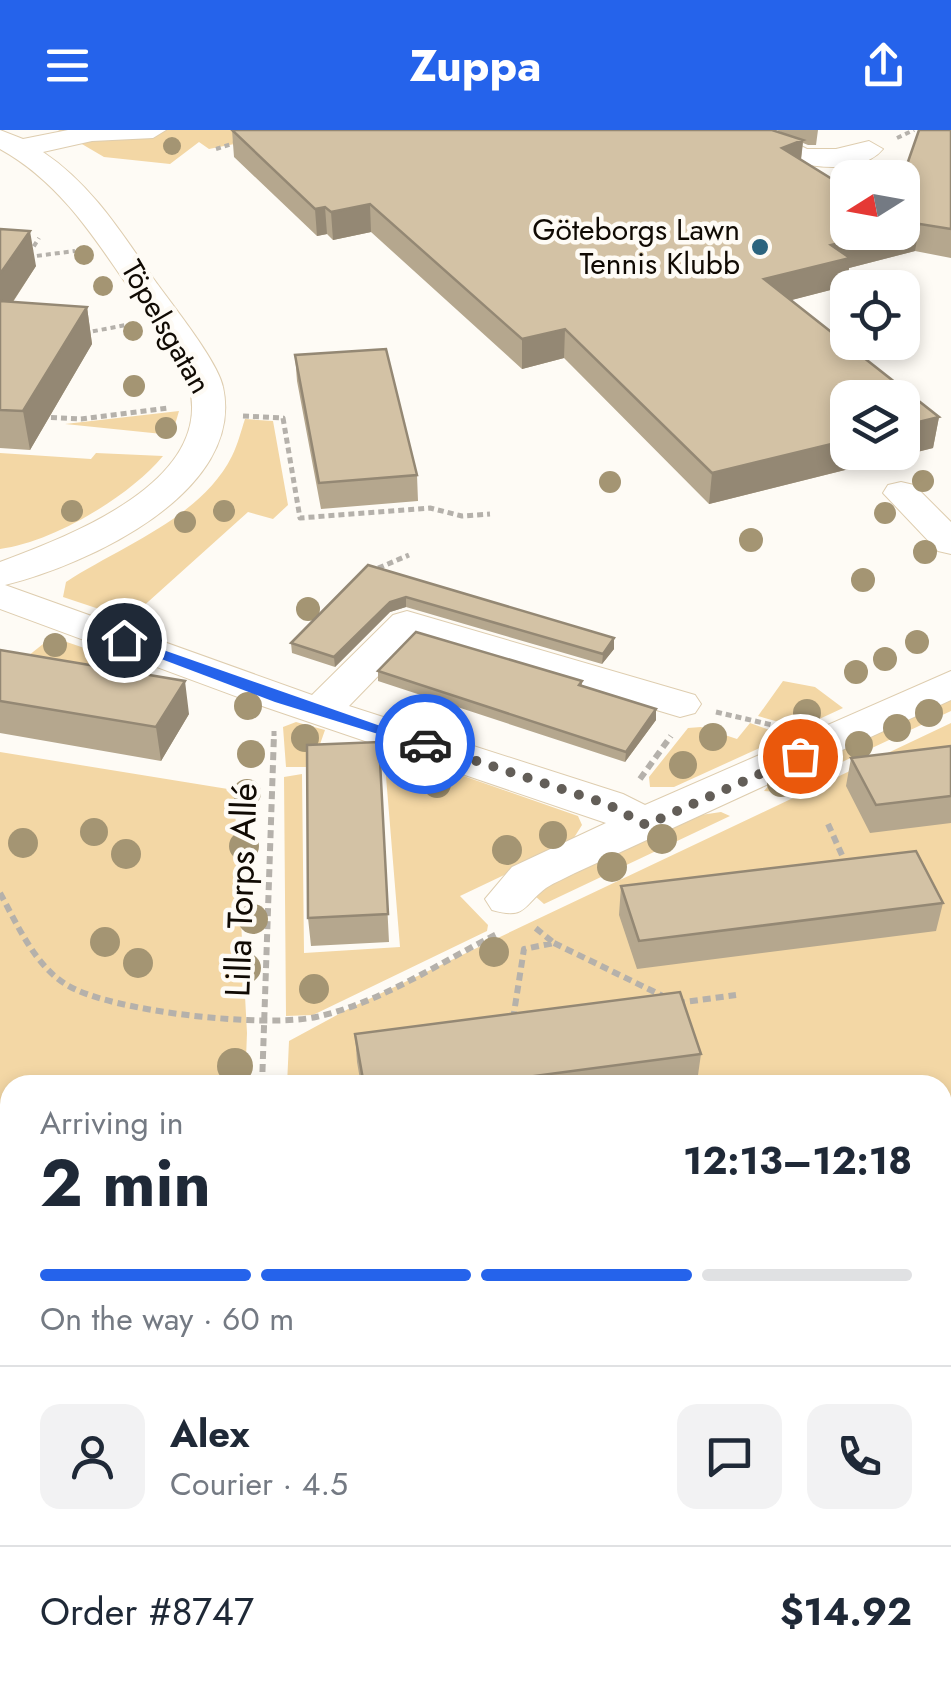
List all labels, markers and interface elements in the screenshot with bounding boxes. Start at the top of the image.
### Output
text: Zuppa [409,33,542,98]
icon: menu [40,38,95,93]
icon: share [856,38,911,93]
north arrow [830,160,920,250]
map controls [830,160,920,470]
place label: Göteborgs Lawn Tennis Klubb [532,208,740,285]
marker: Göteborgs Lawn Tennis Klubb [749,236,771,258]
street label: Töpelsgatan [111,252,222,401]
button: locate [830,270,920,360]
button: layers [830,380,920,470]
pin [82,598,167,683]
icon: home [97,613,152,668]
courier [375,694,475,794]
pin [758,714,843,799]
icon: car [398,717,453,772]
icon: bag [773,729,828,784]
street label: Lilla Torps Allé [212,782,270,998]
text: Arriving in [40,1100,184,1146]
text: 12:13–12:18 [683,1133,912,1188]
text: 2 min [40,1136,211,1230]
text: On the way · 60 m [40,1296,294,1342]
button: person [40,1404,145,1509]
button: chat [677,1404,782,1509]
button: phone [807,1404,912,1509]
text: Alex [170,1406,250,1461]
text: Courier · 4.5 [170,1461,348,1507]
text: Order #8747 [40,1584,254,1639]
text: $14.92 [780,1584,912,1639]

